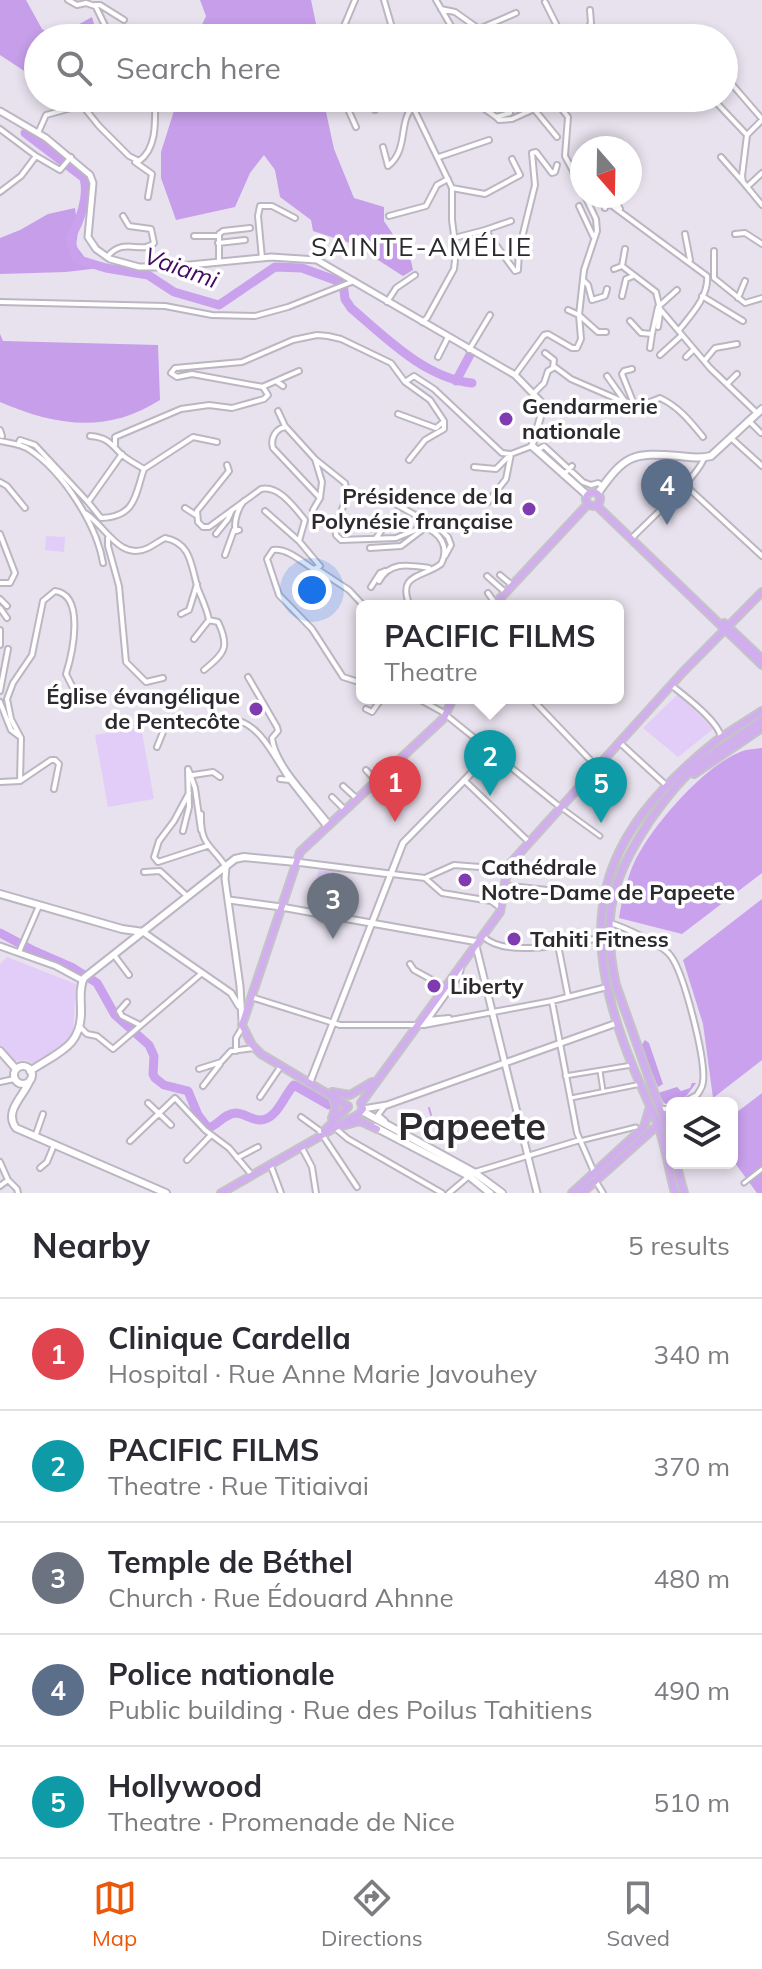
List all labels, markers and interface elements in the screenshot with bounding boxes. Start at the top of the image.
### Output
search box [24,24,738,112]
icon: search [52,46,96,90]
text: Search here [116,49,281,87]
north arrow [570,136,642,208]
district label: SAINTE-AMÉLIE [311,230,533,263]
water label: Vaiami [140,240,223,294]
place label: Gendarmerie nationale [522,392,658,445]
marker: Gendarmerie nationale [497,410,515,428]
pin: 4 [641,459,693,525]
place label: Présidence de la Polynésie française [311,482,513,535]
marker: Présidence de la Polynésie française [520,500,538,518]
your location [292,570,332,610]
popup [356,600,624,704]
text: PACIFIC FILMS [384,617,596,655]
text: Theatre [384,655,478,688]
place label: Église évangélique de Pentecôte [46,682,240,735]
marker: Église évangélique de Pentecôte [247,700,265,718]
pin: 2 [464,730,516,796]
pin: 1 [369,756,421,822]
pin: 5 [575,757,627,823]
place label: Cathédrale Notre-Dame de Papeete [481,853,735,906]
marker: Cathédrale Notre-Dame de Papeete [456,871,474,889]
pin: 3 [307,873,359,939]
place label: Tahiti Fitness [530,925,669,953]
marker: Tahiti Fitness [505,930,523,948]
place label: Liberty [450,972,524,1000]
marker: Liberty [425,977,443,995]
map controls [666,1097,738,1169]
button: layers [666,1097,738,1169]
district label: Papeete [398,1102,546,1150]
text: Nearby [32,1224,150,1267]
text: 5 results [628,1229,730,1262]
text: Clinique Cardella [108,1319,351,1357]
text: 1 [50,1338,66,1371]
text: 340 m [654,1338,730,1371]
text: Hospital · Rue Anne Marie Javouhey [108,1357,537,1390]
text: PACIFIC FILMS [108,1431,319,1469]
text: 2 [50,1450,66,1483]
text: 370 m [654,1450,730,1483]
text: Theatre · Rue Titiaivai [108,1469,369,1502]
text: Temple de Béthel [108,1543,353,1581]
text: 3 [50,1562,66,1595]
text: 480 m [654,1562,730,1595]
text: Church · Rue Édouard Ahnne [108,1581,454,1614]
text: Police nationale [108,1655,335,1693]
text: 4 [50,1674,66,1707]
text: 490 m [654,1674,730,1707]
text: Public building · Rue des Poilus Tahitiens [108,1693,593,1726]
text: Hollywood [108,1767,262,1805]
text: 5 [50,1786,66,1819]
text: 510 m [654,1786,730,1819]
text: Theatre · Promenade de Nice [108,1805,455,1838]
tab: Map [92,1876,137,1952]
tab: Directions [321,1876,423,1952]
tab: Saved [607,1876,670,1952]

